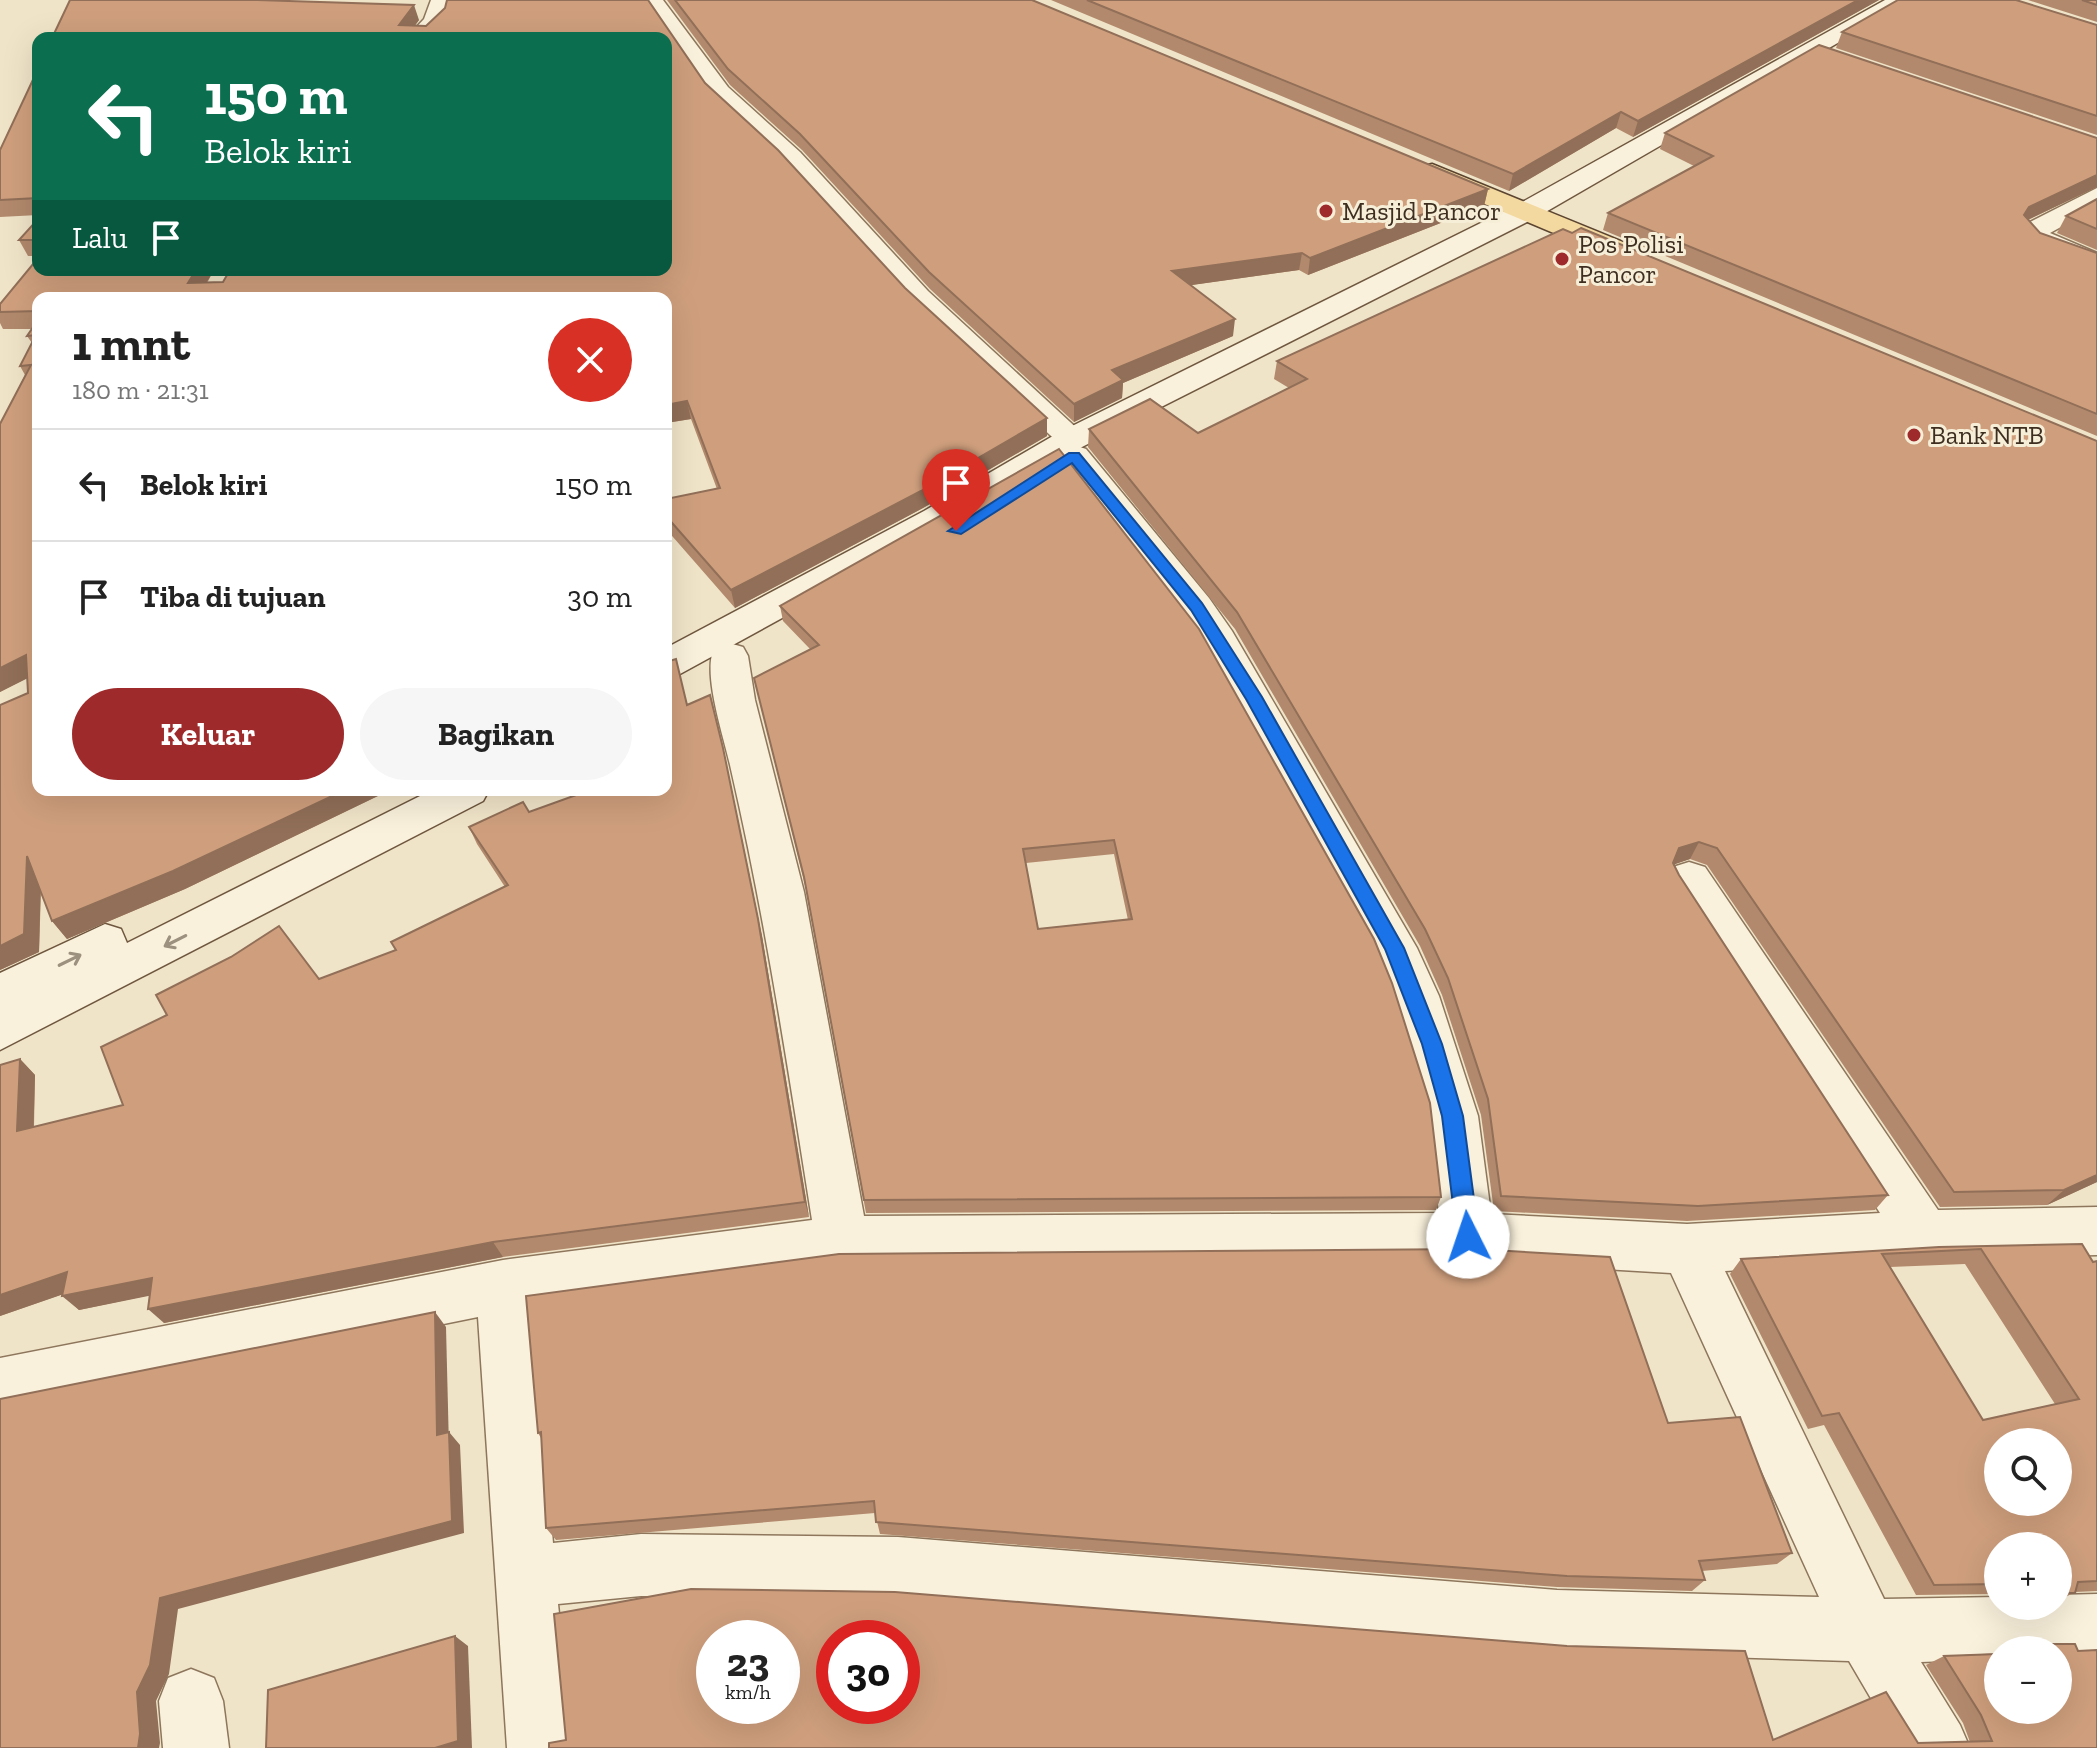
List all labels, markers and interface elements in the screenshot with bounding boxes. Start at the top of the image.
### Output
text: 150 m [204,61,348,128]
icon: left [72,64,176,168]
text: Belok kiri [204,129,352,172]
place label: Masjid Pancor [1342,195,1501,227]
marker: Masjid Pancor [1317,202,1335,220]
icon: arrive [144,216,188,260]
text: Lalu [72,220,128,256]
place label: Pos Polisi Pancor [1578,228,1684,290]
marker: Pos Polisi Pancor [1553,250,1571,268]
text: 1 mnt [72,315,190,372]
button: close [548,318,632,402]
text: 180 m · 21:31 [72,374,209,406]
place label: Bank NTB [1930,419,2044,451]
marker: Bank NTB [1905,426,1923,444]
pin [922,449,990,531]
icon: arrive [934,461,978,505]
icon: left [72,463,116,507]
text: Belok kiri [140,467,267,503]
text: 150 m [555,467,632,503]
icon: arrive [72,575,116,619]
text: Tiba di tujuan [140,579,325,615]
text: 30 m [567,579,632,615]
button: Keluar [72,688,344,780]
button: Bagikan [360,688,632,780]
one-way arrow [163,933,187,949]
one-way arrow [57,952,81,967]
position arrow [1426,1195,1510,1279]
map controls [1984,1428,2072,1724]
button: search [1984,1428,2072,1516]
button: + [1984,1532,2072,1620]
speed limit sign: 30 [816,1620,920,1724]
button: − [1984,1636,2072,1724]
text: 23 [727,1638,769,1686]
text: km/h [725,1680,771,1704]

